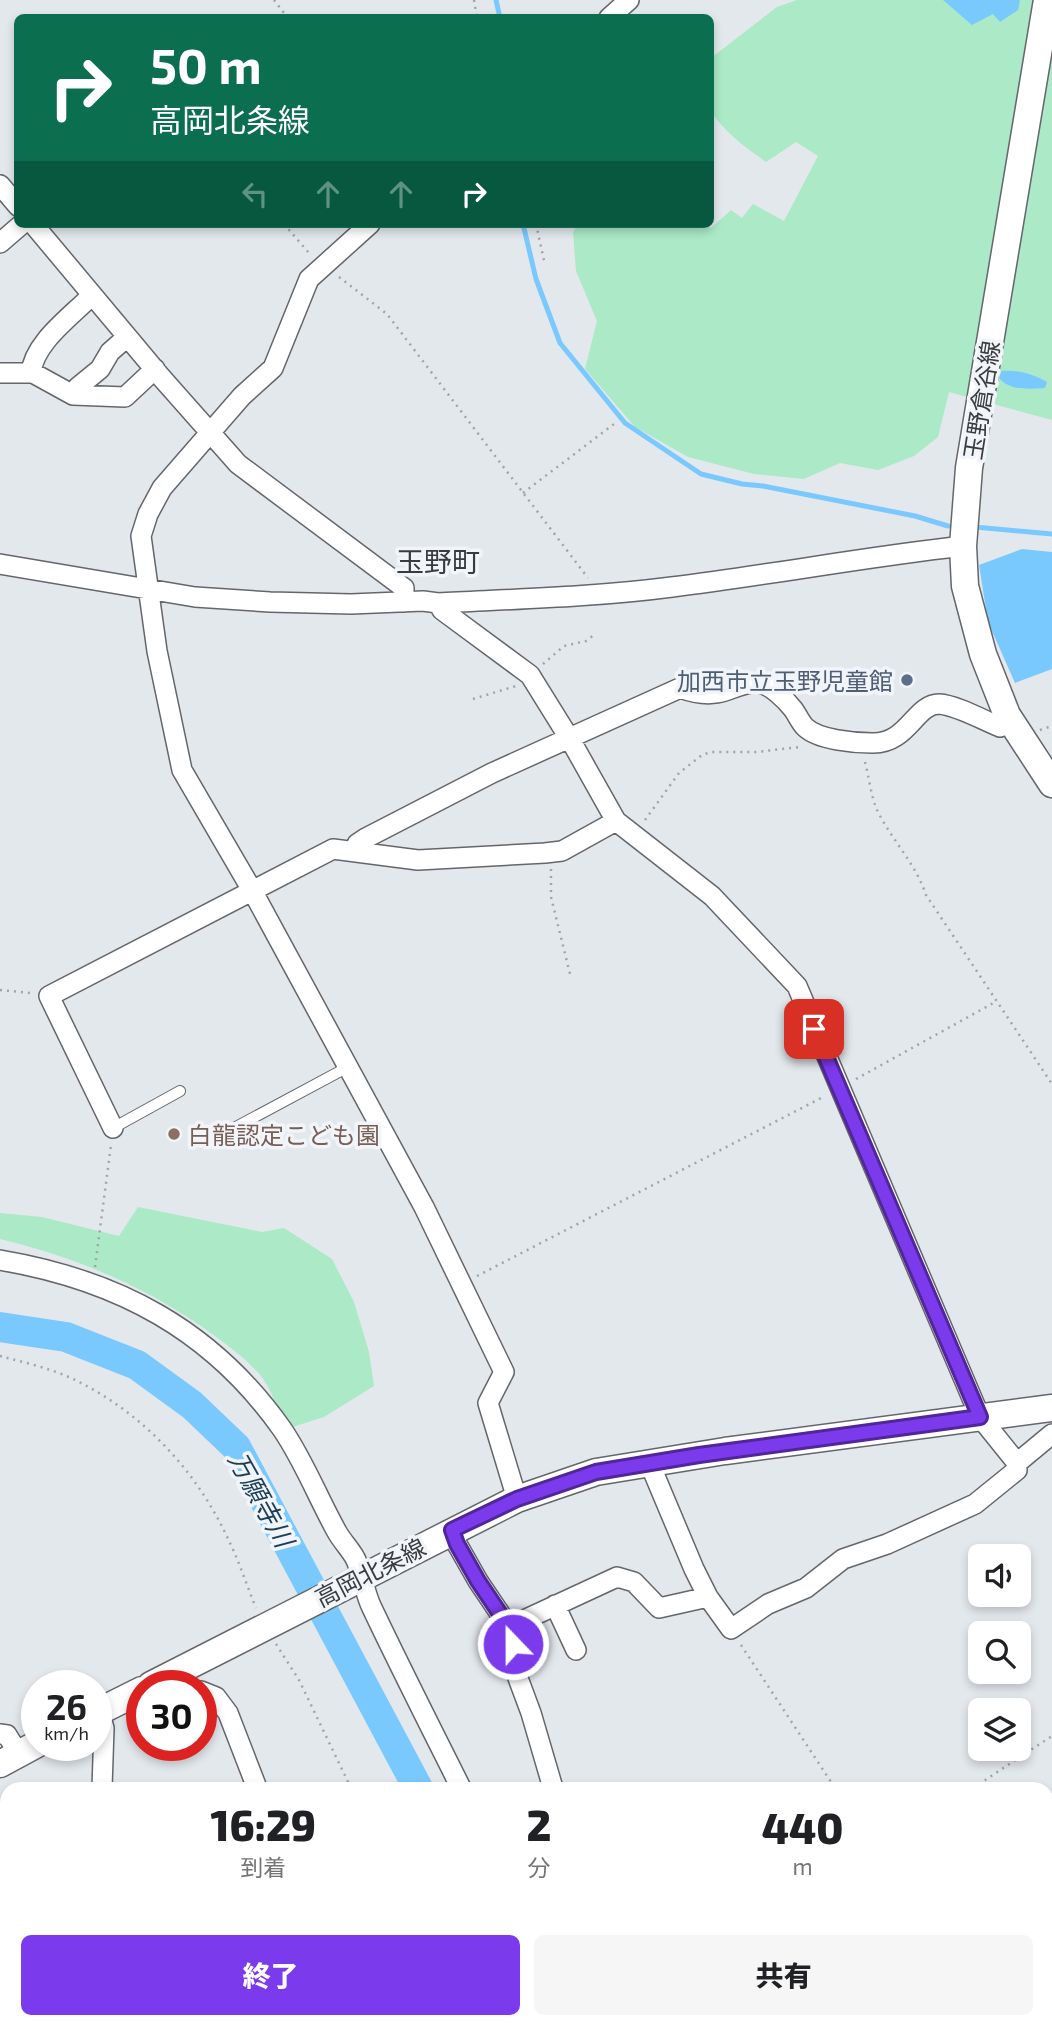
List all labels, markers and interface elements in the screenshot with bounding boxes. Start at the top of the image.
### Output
text: 50 m [150,35,262,94]
icon: right [35,42,126,133]
text: 高岡北条線 [150,100,310,138]
icon: left [236,175,274,213]
icon: ahead [309,175,347,213]
icon: ahead [382,175,420,213]
icon: right [455,175,493,213]
street label: 玉野倉谷線 [957,338,1005,462]
district label: 玉野町 [396,544,480,578]
place label: 加西市立玉野児童館 [677,666,893,695]
marker: 加西市立玉野児童館 [899,672,915,688]
pin [784,999,844,1059]
icon: arrive [795,1010,833,1048]
place label: 白龍認定こども園 [188,1120,380,1149]
marker: 白龍認定こども園 [166,1126,182,1142]
water label: 万願寺川 [223,1446,302,1555]
street label: 高岡北条線 [310,1532,430,1612]
map controls [968,1544,1031,1761]
button: sound [968,1544,1031,1607]
position arrow [476,1607,550,1681]
button: search [968,1621,1031,1684]
speed limit sign: 30 [126,1670,217,1761]
text: 26 [46,1685,87,1727]
button: layers [968,1698,1031,1761]
text: km/h [44,1722,89,1744]
text: 16:29 [211,1799,316,1849]
text: 2 [526,1799,551,1849]
text: 440 [762,1802,843,1852]
text: m [793,1852,813,1880]
text: 到着 [240,1853,286,1881]
text: 分 [527,1853,550,1881]
button: 終了 [21,1935,520,2015]
button: 共有 [534,1935,1033,2015]

